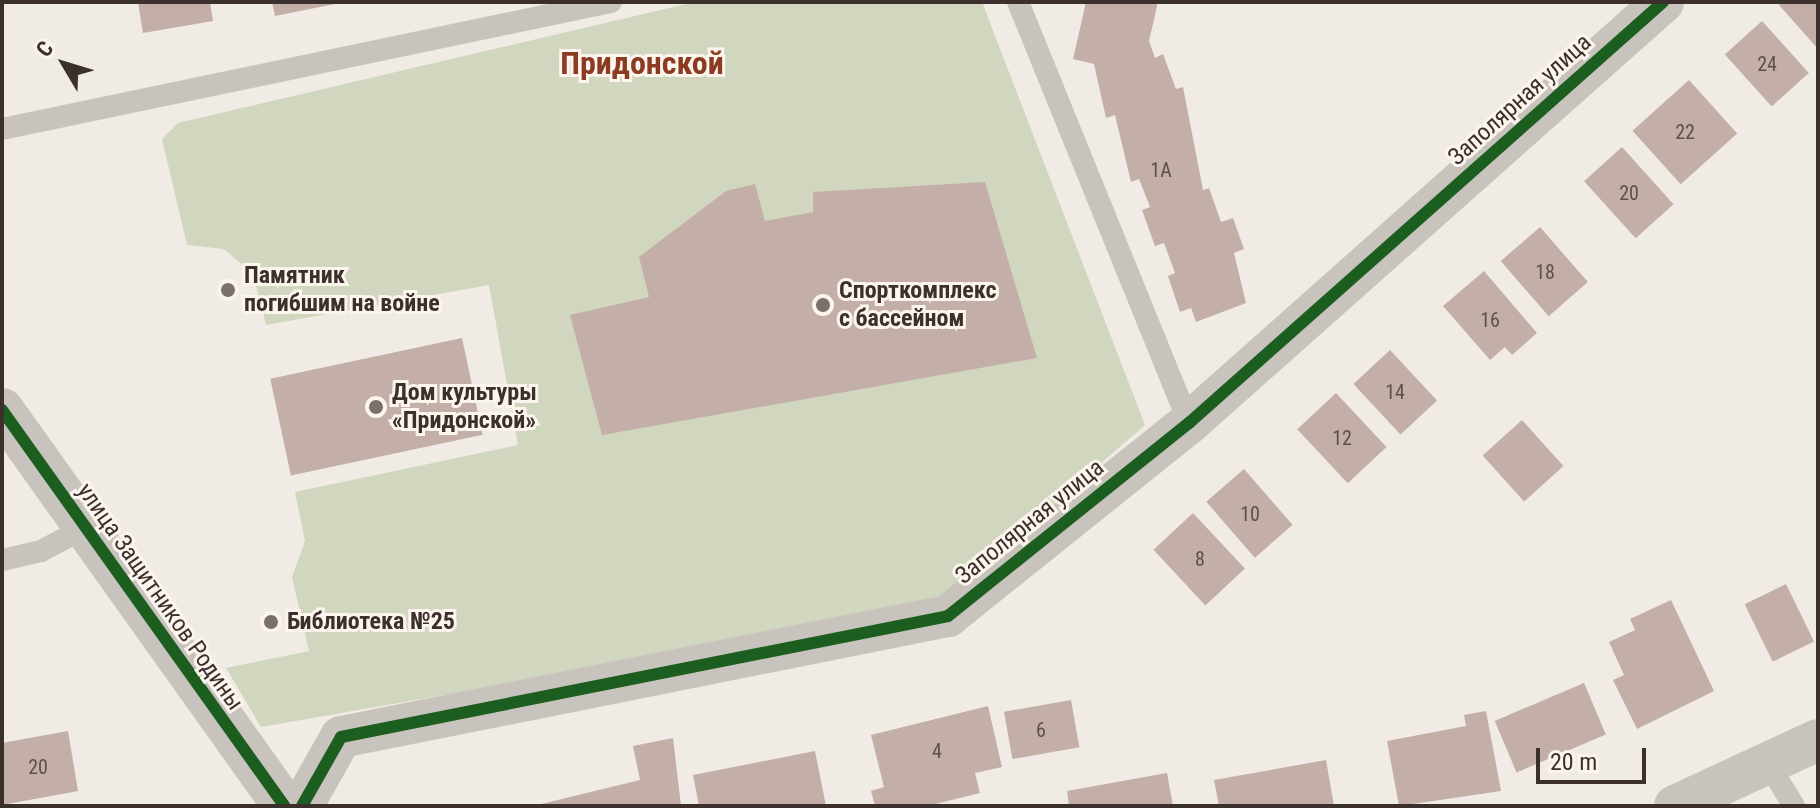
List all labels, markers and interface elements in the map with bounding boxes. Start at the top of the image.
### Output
north arrow [24,24,104,104]
street label: Заполярная улица [1443,28,1597,172]
text: С [31,36,58,62]
district label: Придонской [560,44,724,82]
house number: 24 [1757,52,1777,76]
house number: 22 [1675,120,1695,144]
house number: 1А [1150,158,1172,182]
house number: 20 [1619,181,1639,205]
house number: 18 [1535,260,1555,284]
place label: Памятник погибшим на войне [244,262,440,318]
place label: Спорткомплекс с бассейном [839,277,997,333]
marker: Памятник погибшим на войне [219,281,237,299]
marker: Спорткомплекс с бассейном [814,296,832,314]
house number: 16 [1480,308,1500,332]
place label: Дом культуры «Придонской» [392,379,537,435]
house number: 14 [1385,380,1405,404]
marker: Дом культуры «Придонской» [367,398,385,416]
house number: 12 [1332,426,1352,450]
street label: Заполярная улица [950,453,1110,591]
street label: улица Защитников Родины [71,478,249,716]
house number: 10 [1240,502,1260,526]
house number: 8 [1195,547,1205,571]
place label: Библиотека №25 [287,608,455,636]
marker: Библиотека №25 [262,613,280,631]
house number: 6 [1036,718,1046,742]
scale bar [1540,732,1650,782]
house number: 4 [932,739,942,763]
text: 20 m [1550,748,1597,776]
house number: 20 [28,755,48,779]

